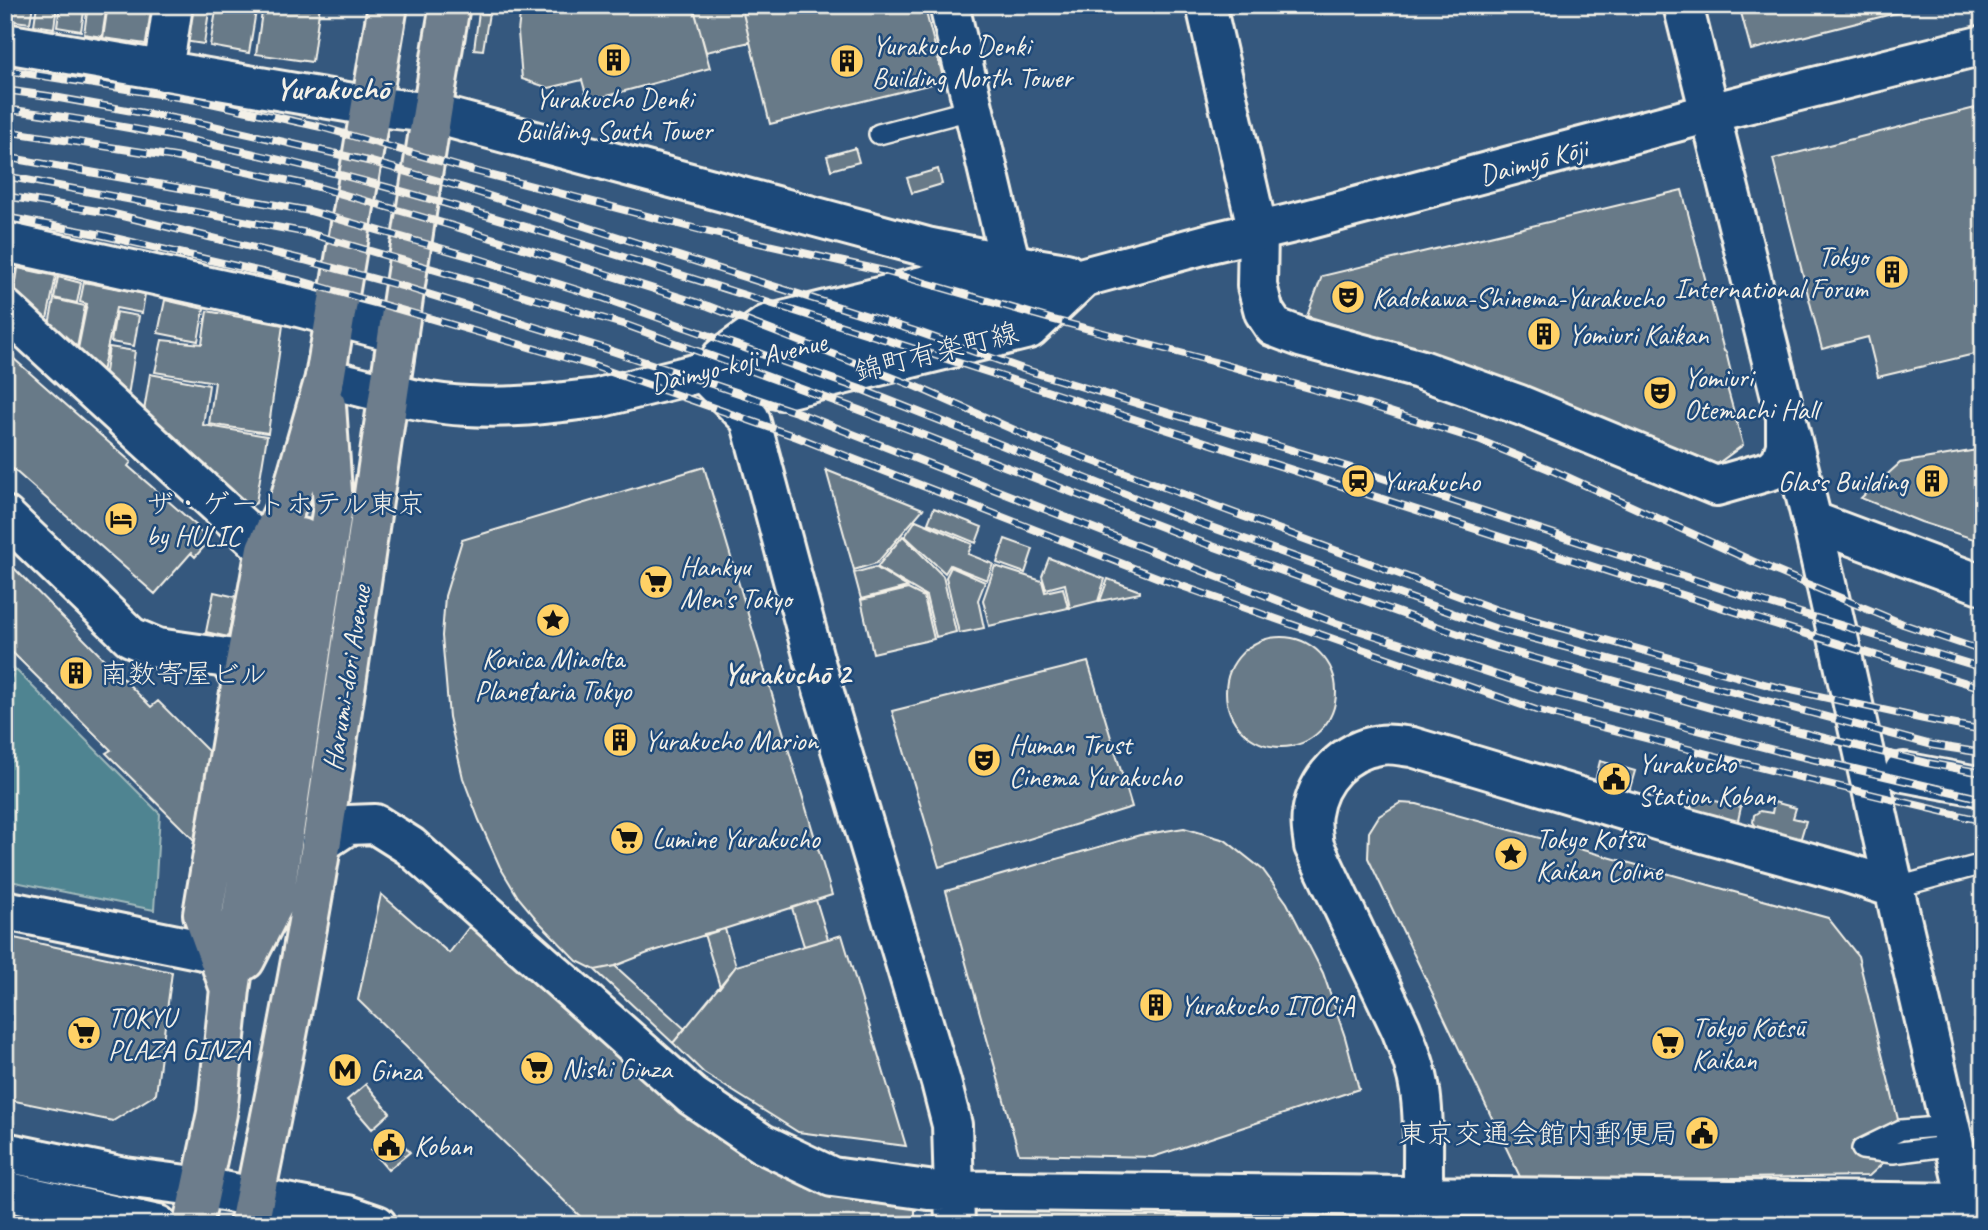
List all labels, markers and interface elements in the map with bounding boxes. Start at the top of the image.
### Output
place label: Yurakucho Denki Building North Tower [872,28,1074,95]
building icon: Yurakucho Denki Building South Tower [595,41,633,79]
building icon: Yurakucho Denki Building North Tower [828,42,866,80]
district label: Yurakuchō [275,68,393,109]
place label: Yurakucho Denki Building South Tower [516,81,714,148]
street label: Daimyō Kōji [1475,129,1595,193]
place label: Tokyo International Forum [1675,239,1871,306]
building icon: Tokyo International Forum [1873,253,1911,291]
theatre icon: Kadokawa-Shinema-Yurakucho [1329,278,1367,316]
place label: Kadokawa-Shinema-Yurakucho [1372,280,1666,315]
street label: 錦町有楽町線 [850,314,1022,389]
building icon: Yomiuri Kaikan [1525,315,1563,353]
place label: Yomiuri Kaikan [1568,317,1710,352]
street label: Daimyo-koji Avenue [646,323,832,401]
place label: Yomiuri Otemachi Hall [1684,360,1823,427]
theatre icon: Yomiuri Otemachi Hall [1641,374,1679,412]
station icon: Yurakucho [1339,462,1377,500]
building icon: Glass Building [1913,462,1951,500]
place label: Yurakucho [1382,464,1482,499]
place label: Glass Building [1778,464,1909,499]
place label: ザ・ゲートホテル東京 by HULIC [146,486,425,553]
hotel icon: ザ・ゲートホテル東京 by HULIC [102,500,140,538]
place label: Hankyu Men's Tokyo [680,549,794,616]
supermarket icon: Hankyu Men's Tokyo [637,563,675,601]
street label: Harumi-dori Avenue [315,581,379,773]
place icon: Konica Minolta Planetaria Tokyo [534,601,572,639]
place label: Konica Minolta Planetaria Tokyo [475,641,633,708]
building icon: 南数寄屋ビル [57,654,95,692]
district label: Yurakuchō 2 [724,655,853,693]
place label: 南数寄屋ビル [100,656,267,691]
building icon: Yurakucho Marion [601,721,639,759]
place label: Yurakucho Marion [644,723,819,758]
place label: Human Trust Cinema Yurakucho [1009,727,1184,794]
theatre icon: Human Trust Cinema Yurakucho [965,741,1003,779]
place label: Yurakucho Station Koban [1638,746,1776,813]
public building icon: Yurakucho Station Koban [1595,760,1633,798]
supermarket icon: Lumine Yurakucho [608,819,646,857]
place label: Lumine Yurakucho [652,821,822,856]
place label: Tokyo Kotsu Kaikan Coline [1536,821,1664,888]
place icon: Tokyo Kotsu Kaikan Coline [1492,835,1530,873]
building icon: Yurakucho ITOCiA [1137,986,1175,1024]
place label: Yurakucho ITOCiA [1180,988,1356,1023]
place label: TOKYU PLAZA GINZA [108,1000,252,1067]
place label: Tōkyō Kōtsū Kaikan [1692,1010,1808,1077]
supermarket icon: TOKYU PLAZA GINZA [65,1014,103,1052]
supermarket icon: Tōkyō Kōtsū Kaikan [1649,1024,1687,1062]
supermarket icon: Nishi Ginza [518,1049,556,1087]
metro station icon: Ginza [326,1051,364,1089]
place label: Nishi Ginza [562,1051,673,1086]
place label: Ginza [370,1053,424,1088]
public building icon: 東京交通会館内郵便局 [1683,1114,1721,1152]
place label: 東京交通会館内郵便局 [1398,1116,1678,1151]
public building icon: Koban [370,1126,408,1164]
place label: Koban [414,1128,473,1163]

